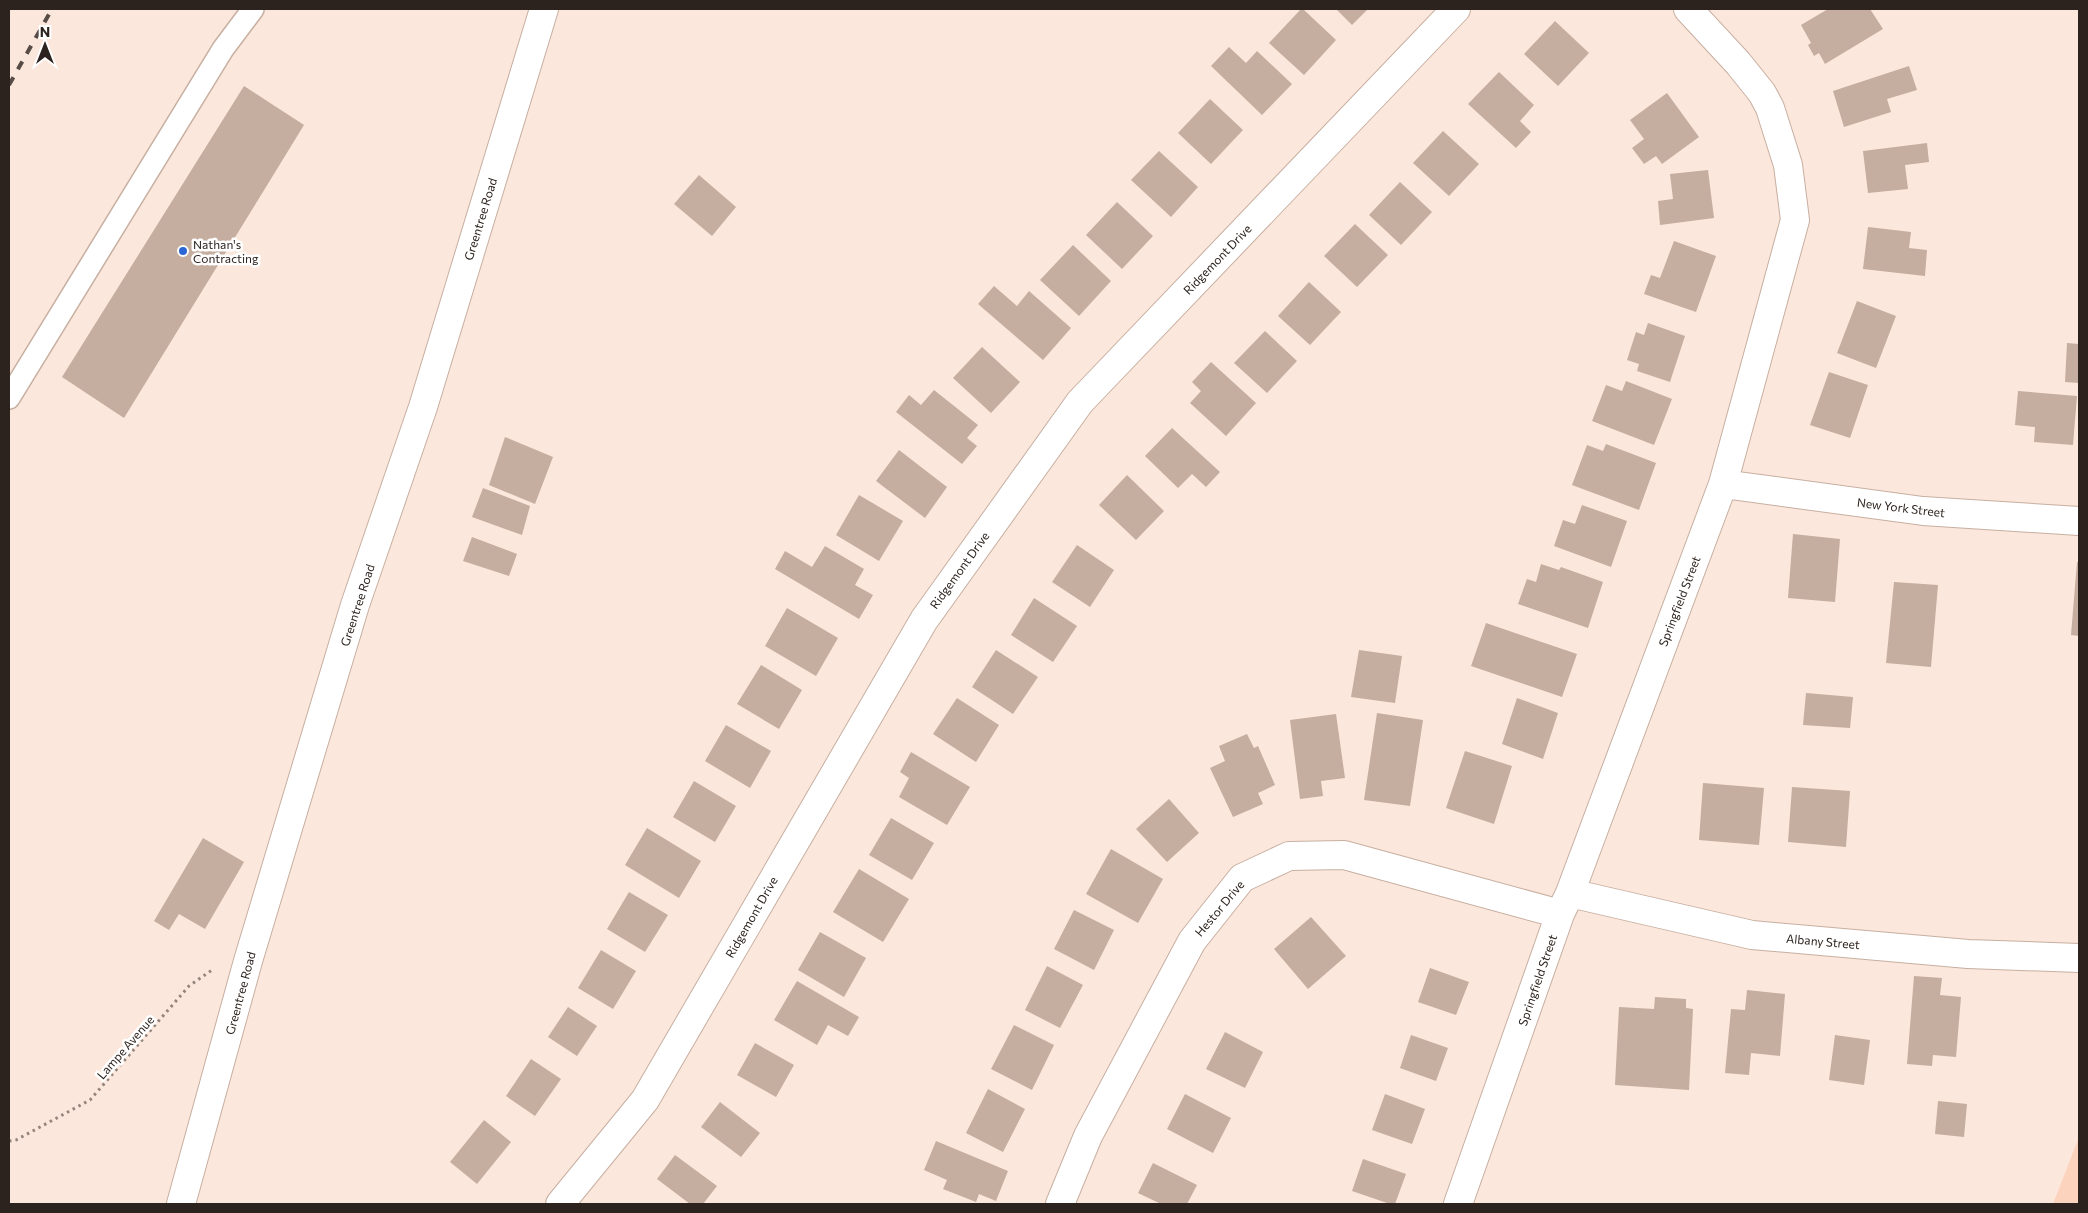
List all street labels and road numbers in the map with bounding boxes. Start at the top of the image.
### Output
street label: Greentree Road [461,176,499,262]
street label: Ridgemont Drive [1180,221,1254,297]
street label: New York Street [1856,495,1946,519]
street label: Ridgemont Drive [926,529,992,611]
street label: Springfield Street [1655,554,1703,648]
street label: Greentree Road [337,562,377,648]
street label: Ridgemont Drive [722,874,780,960]
street label: Hestor Drive [1192,877,1246,939]
street label: Albany Street [1786,931,1860,951]
street label: Springfield Street [1515,932,1559,1028]
street label: Greentree Road [222,950,258,1036]
street label: Lampe Avenue [94,1012,156,1082]

